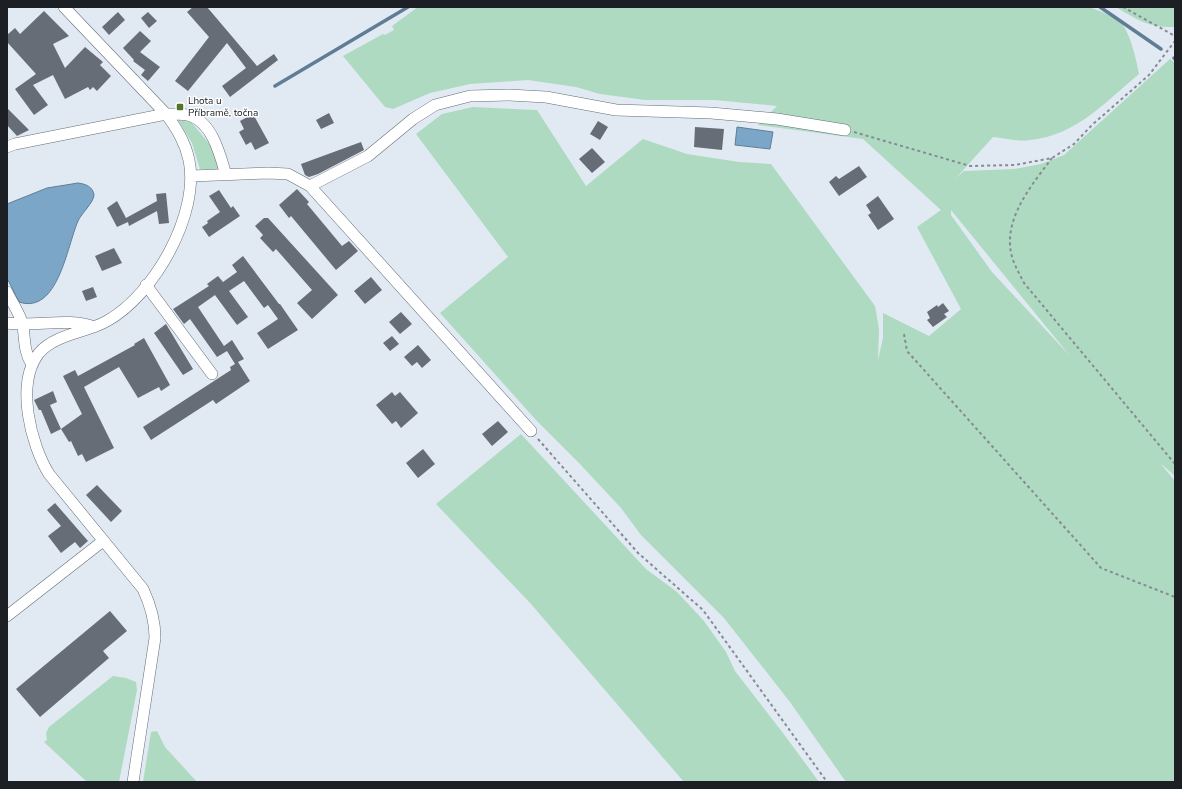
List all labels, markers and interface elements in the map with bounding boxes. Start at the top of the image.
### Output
place label: Lhota u Příbramě, točna [188,94,258,120]
marker: Lhota u Příbramě, točna [175,102,185,112]

